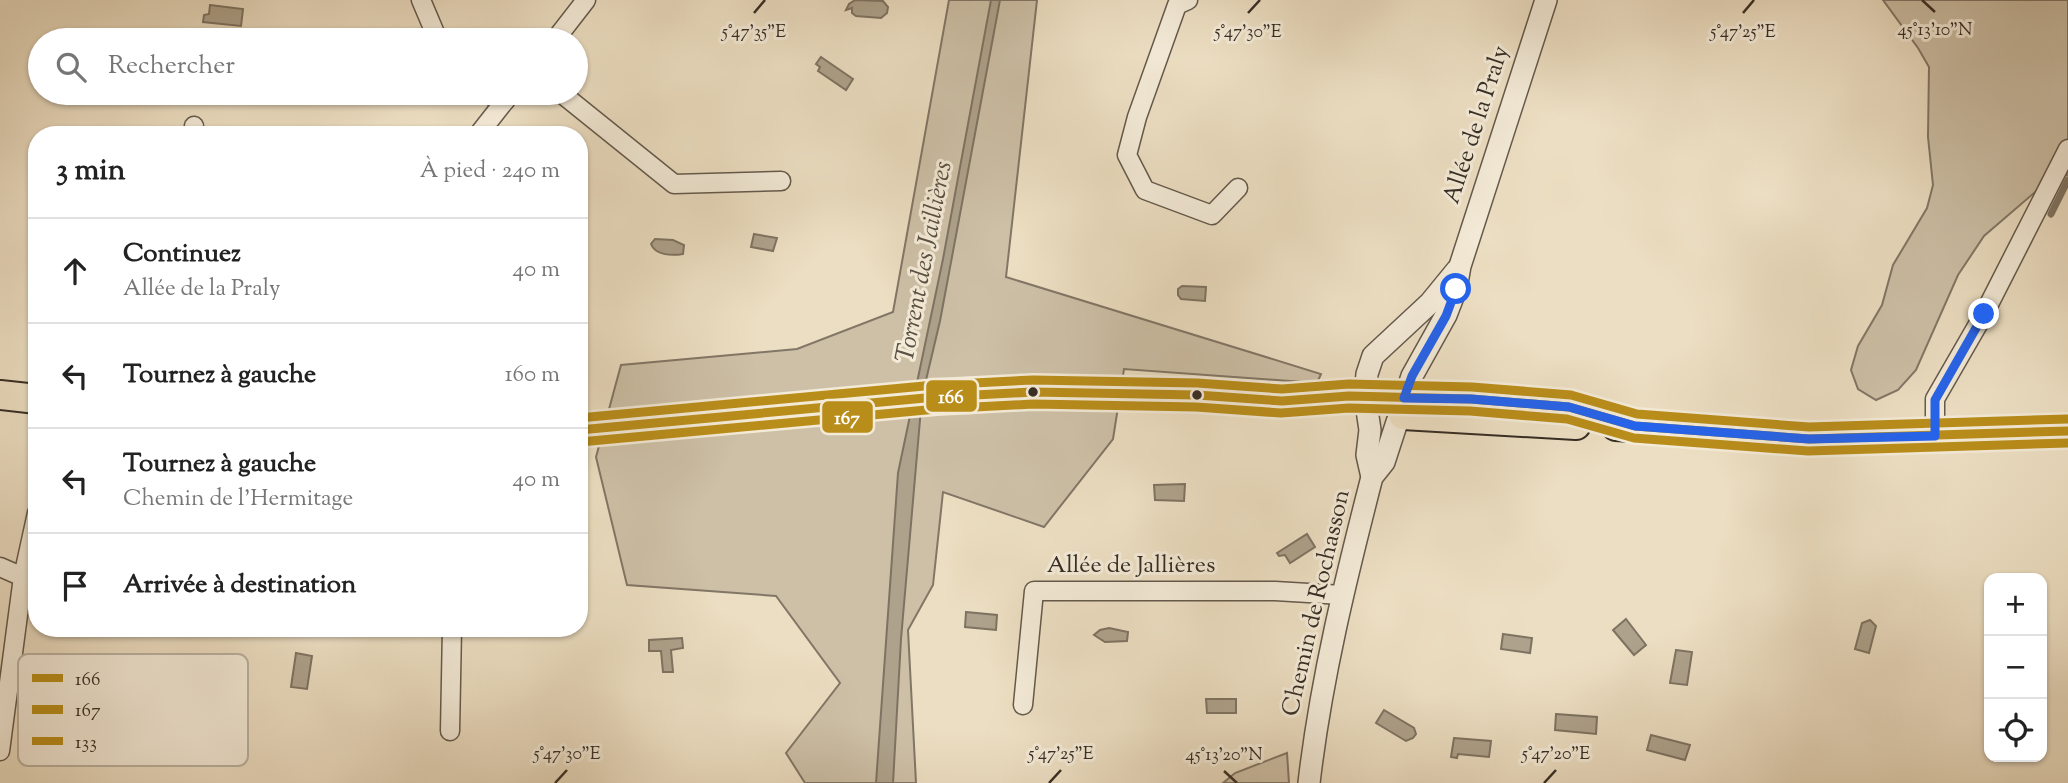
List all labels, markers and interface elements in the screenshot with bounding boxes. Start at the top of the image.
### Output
text: 45°13'10"N [1898,18,1972,44]
text: 5°47'35"E [721,20,786,46]
text: 5°47'30"E [1213,20,1282,46]
text: 5°47'25"E [1709,20,1776,46]
search box [28,28,588,105]
street label: Allée de la Praly [1435,42,1519,208]
icon: search [52,48,90,86]
text: Rechercher [108,48,235,85]
text: 3 min [56,150,126,193]
text: À pied · 240 m [420,155,560,188]
water label: Torrent des Jaillières [887,158,963,366]
text: Continuez [123,236,241,273]
icon: ahead [56,252,94,290]
text: 40 m [513,254,560,287]
text: Allée de la Praly [123,273,280,306]
route start [1440,273,1471,304]
route end [1968,298,1999,329]
icon: left [56,357,94,395]
text: Tournez à gauche [123,357,316,394]
text: 160 m [505,359,560,392]
line badge: 166 [925,379,978,413]
text: 166 [938,385,964,412]
unlabelled marker [1026,385,1040,399]
unlabelled marker [1190,388,1204,402]
line badge: 167 [821,400,874,434]
text: 167 [834,406,860,433]
text: Tournez à gauche [123,446,316,483]
icon: left [56,462,94,500]
text: 40 m [513,464,560,497]
text: Chemin de l'Hermitage [123,483,353,516]
street label: Chemin de Rochasson [1274,486,1360,720]
street label: Allée de Jallières [1047,549,1215,583]
icon: arrive [56,567,94,605]
text: Arrivée à destination [123,567,356,604]
map controls [1984,573,2047,762]
button: + [1984,573,2047,636]
button: − [1984,636,2047,699]
legend [18,654,248,766]
text: 166 [75,667,100,694]
text: 167 [75,698,101,725]
button: locate [1984,699,2047,762]
text: 133 [75,730,97,757]
text: 5°47'30"E [532,742,601,768]
text: 5°47'25"E [1027,742,1094,768]
text: 5°47'20"E [1521,742,1590,768]
text: 45°13'20"N [1185,743,1263,769]

